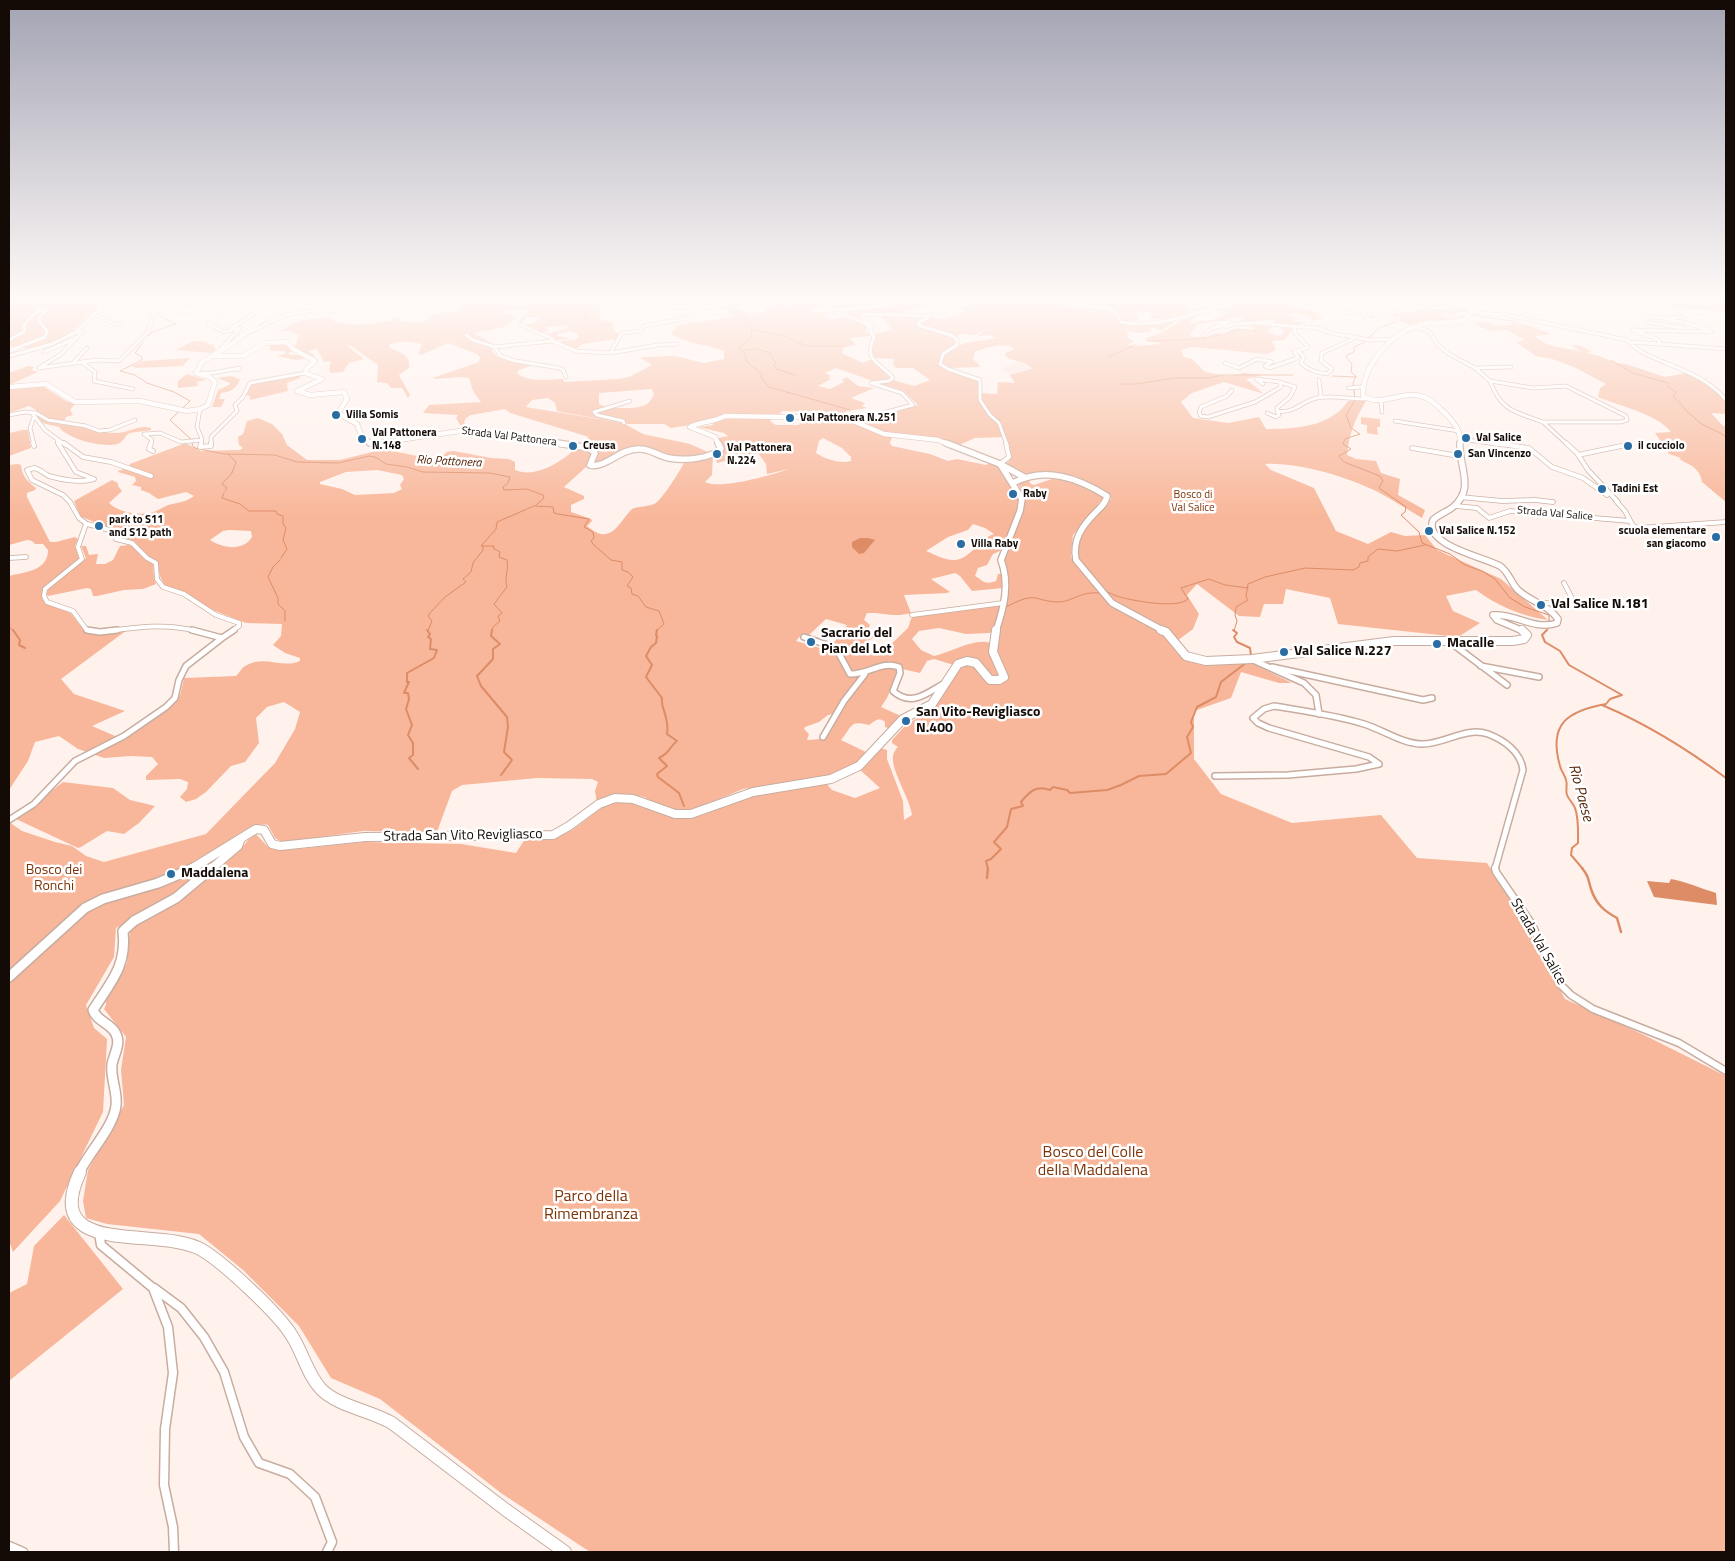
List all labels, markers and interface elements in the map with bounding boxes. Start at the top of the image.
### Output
place label: Villa Somis [346,408,399,422]
marker: Villa Somis [330,409,342,421]
place label: Val Pattonera N.251 [800,411,896,425]
marker: Val Pattonera N.251 [784,412,796,424]
street label: Strada Val Pattonera [461,425,557,449]
place label: Val Pattonera N.148 [372,426,437,452]
place label: Val Salice [1476,431,1521,445]
marker: Val Salice [1460,432,1472,444]
marker: Val Pattonera N.148 [356,433,368,445]
place label: Creusa [583,439,616,453]
place label: il cucciolo [1638,439,1684,453]
marker: Creusa [567,440,579,452]
marker: il cucciolo [1622,440,1634,452]
place label: Val Pattonera N.224 [727,441,792,467]
place label: San Vincenzo [1468,447,1531,461]
marker: Val Pattonera N.224 [711,448,723,460]
marker: San Vincenzo [1452,448,1464,460]
water label: Rio Pattonera [416,453,482,471]
place label: Tadini Est [1612,482,1658,496]
marker: Tadini Est [1596,483,1608,495]
place label: Raby [1023,487,1047,501]
marker: Raby [1007,488,1019,500]
park label: Bosco di Val Salice [1171,488,1215,514]
street label: Strada Val Salice [1517,504,1593,524]
place label: park to S11 and S12 path [109,513,172,539]
marker: park to S11 and S12 path [93,520,105,532]
place label: Val Salice N.152 [1439,524,1516,538]
place label: scuola elementare san giacomo [1619,524,1706,550]
marker: Val Salice N.152 [1423,525,1435,537]
marker: scuola elementare san giacomo [1710,531,1722,543]
place label: Villa Raby [971,537,1018,551]
marker: Villa Raby [955,538,967,550]
place label: Val Salice N.181 [1551,597,1649,613]
marker: Val Salice N.181 [1535,599,1547,611]
place label: Sacrario del Pian del Lot [821,626,892,658]
marker: Sacrario del Pian del Lot [805,636,817,648]
place label: Macalle [1447,636,1494,652]
marker: Macalle [1431,638,1443,650]
place label: Val Salice N.227 [1294,644,1392,660]
marker: Val Salice N.227 [1278,646,1290,658]
place label: San Vito-Revigliasco N.400 [916,705,1040,738]
marker: San Vito-Revigliasco N.400 [900,715,912,727]
water label: Rio Paese [1564,763,1596,823]
street label: Strada San Vito Revigliasco [383,826,543,846]
park label: Bosco dei Ronchi [26,863,82,896]
place label: Maddalena [181,866,249,882]
marker: Maddalena [165,868,177,880]
street label: Strada Val Salice [1507,896,1569,988]
park label: Bosco del Colle della Maddalena [1038,1143,1148,1181]
park label: Parco della Rimembranza [544,1187,638,1225]

